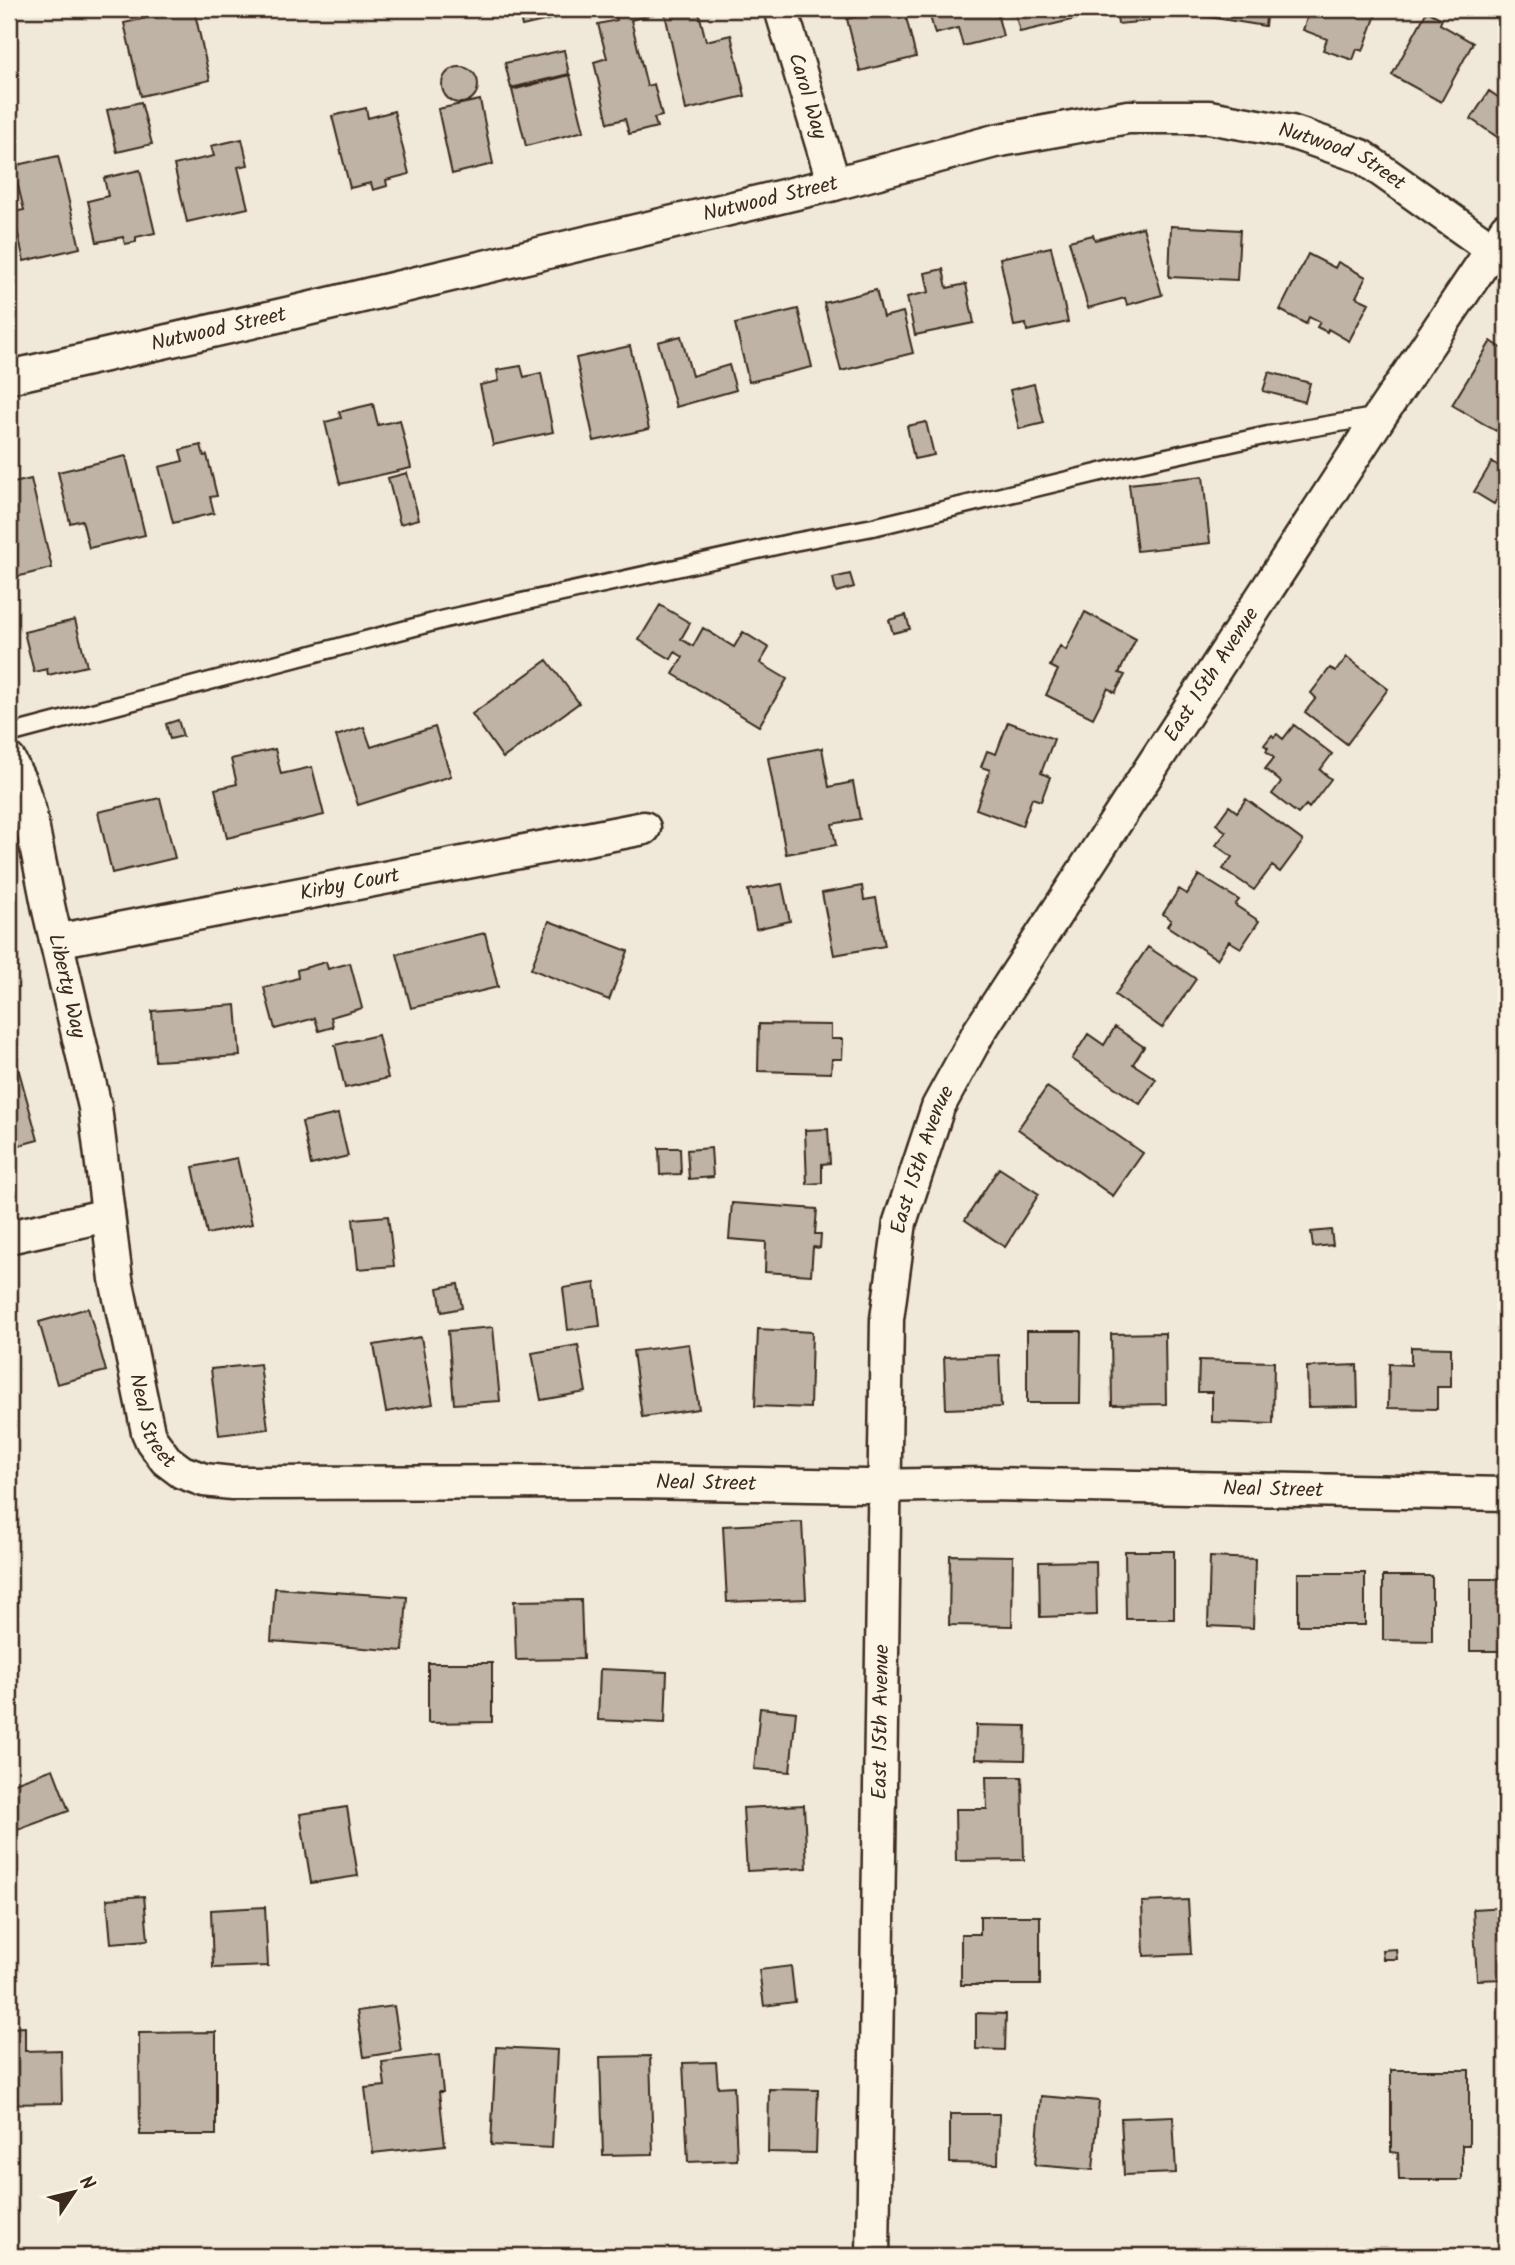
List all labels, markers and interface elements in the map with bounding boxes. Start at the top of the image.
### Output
street label: Carol Way [779,49,836,143]
street label: Nutwood Street [1276,114,1413,200]
street label: Nutwood Street [700,167,842,231]
street label: Nutwood Street [148,298,290,361]
street label: East 15th Avenue [1155,600,1268,749]
street label: Kirby Court [297,859,403,910]
street label: Liberty Way [39,930,95,1042]
street label: East 15th Avenue [882,1079,964,1236]
street label: Neal Street [120,1371,183,1478]
street label: Neal Street [656,1466,757,1501]
street label: Neal Street [1222,1472,1324,1507]
street label: East 15th Avenue [863,1644,899,1800]
north arrow [38,2156,108,2226]
text: N [71,2170,102,2197]

